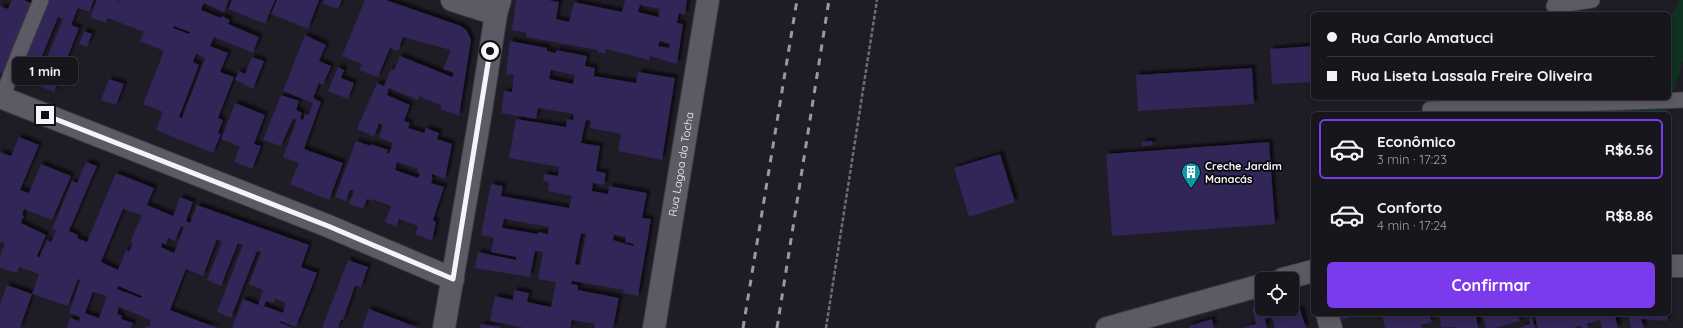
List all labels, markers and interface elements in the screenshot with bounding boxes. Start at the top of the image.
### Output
text: Rua Carlo Amatucci [1351,28,1493,47]
route start [481,42,499,60]
callout: 1 min [12,57,78,85]
text: 1 min [29,63,61,79]
text: Rua Liseta Lassala Freire Oliveira [1351,66,1592,85]
route end [36,106,54,124]
street label: Rua Lagoa da Tocha [665,111,696,217]
icon: car [1329,131,1365,167]
text: Econômico [1377,132,1456,151]
text: R$6.56 [1605,140,1653,159]
text: 3 min · 17:23 [1377,151,1447,167]
place label: Creche Jardim Manacás [1205,159,1282,186]
building icon: Creche Jardim Manacás [1180,161,1202,189]
icon: car [1329,197,1365,233]
text: Conforto [1377,198,1442,217]
text: R$8.86 [1605,206,1653,225]
text: 4 min · 17:24 [1377,217,1447,233]
button: Confirmar [1327,262,1655,308]
map controls [1255,272,1299,316]
button: locate [1255,272,1299,316]

